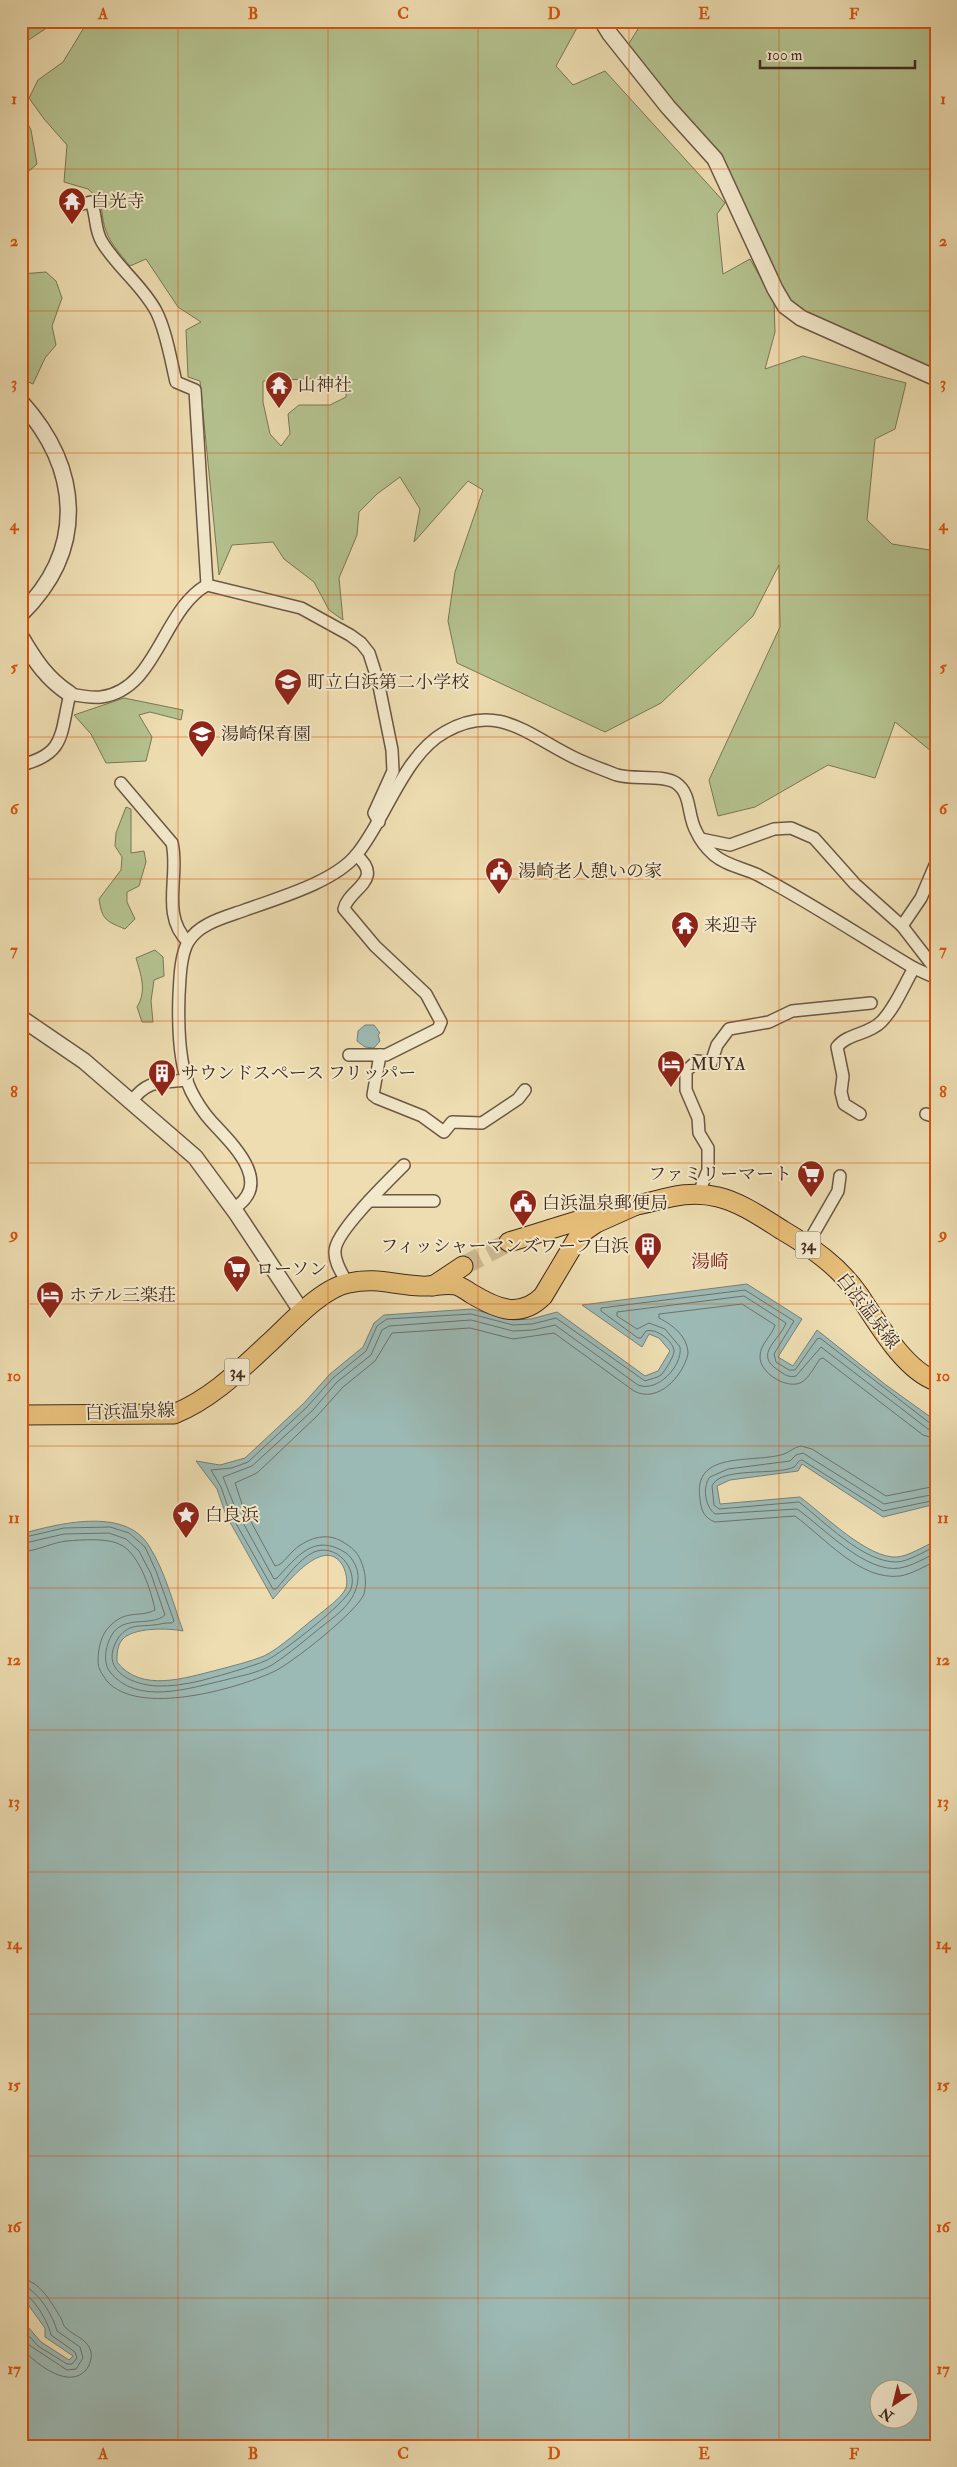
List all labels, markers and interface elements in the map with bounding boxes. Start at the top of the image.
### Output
text: A [97,4,109,24]
text: B [248,4,258,24]
text: C [397,4,409,24]
text: D [547,4,561,24]
text: E [698,4,710,24]
text: F [849,4,859,24]
scale bar [760,38,914,70]
text: 100 m [767,46,803,65]
text: 1 [11,89,17,109]
text: 1 [940,89,946,109]
temple icon: 白光寺 [57,186,87,225]
place label: 白光寺 [91,190,145,213]
text: 2 [10,231,18,251]
text: 2 [939,231,947,251]
temple icon: 山神社 [264,370,294,409]
text: 3 [11,373,17,393]
text: 3 [940,373,946,393]
place label: 山神社 [298,374,352,397]
text: 4 [9,515,20,535]
text: 4 [938,515,949,535]
text: 5 [10,657,18,677]
text: 5 [939,657,947,677]
school or university icon: 町立白浜第二小学校 [273,667,303,706]
place label: 町立白浜第二小学校 [307,671,469,694]
school or university icon: 湯崎保育園 [187,719,217,758]
place label: 湯崎保育園 [221,723,311,746]
text: 6 [10,799,20,819]
text: 6 [939,799,949,819]
public building icon: 湯崎老人憩いの家 [484,856,514,895]
place label: 湯崎老人憩いの家 [518,860,662,883]
temple icon: 来迎寺 [670,910,700,949]
place label: 来迎寺 [704,914,758,937]
text: 7 [10,940,18,960]
text: 7 [939,940,947,960]
hotel icon: MUYA [656,1049,686,1088]
place label: MUYA [690,1053,747,1076]
building icon: サウンドスペース フリッパー [147,1058,177,1097]
place label: サウンドスペース フリッパー [181,1062,416,1085]
text: 8 [10,1082,18,1102]
text: 8 [939,1082,947,1102]
supermarket icon: ファミリーマート [796,1159,826,1198]
place label: ファミリーマート [648,1163,792,1186]
public building icon: 白浜温泉郵便局 [508,1188,538,1227]
place label: 白浜温泉郵便局 [542,1192,668,1215]
text: 9 [8,1224,18,1244]
text: 9 [937,1224,947,1244]
building icon: フィッシャーマンズワーフ白浜 [633,1231,663,1270]
road number: 34 [796,1232,820,1258]
place label: フィッシャーマンズワーフ白浜 [380,1235,629,1258]
district label: 湯崎 [691,1250,729,1274]
supermarket icon: ローソン [222,1254,252,1293]
place label: ローソン [256,1258,327,1281]
street label: 白浜温泉線 [832,1268,904,1354]
hotel icon: ホテル三楽荘 [35,1280,65,1319]
place label: ホテル三楽荘 [69,1284,176,1307]
road number: 34 [224,1358,250,1385]
text: 10 [7,1366,21,1386]
text: 10 [936,1366,950,1386]
street label: 白浜温泉線 [85,1399,175,1425]
place icon: 白良浜 [171,1500,201,1539]
place label: 白良浜 [205,1504,259,1527]
text: 11 [8,1508,20,1528]
text: 11 [937,1508,949,1528]
text: 12 [7,1650,21,1670]
text: 12 [936,1650,950,1670]
text: 13 [8,1792,20,1812]
text: 13 [937,1792,949,1812]
text: 14 [7,1934,23,1954]
text: 14 [936,1934,952,1954]
text: 15 [8,2075,21,2095]
text: 15 [937,2075,950,2095]
text: 16 [7,2217,23,2237]
text: 16 [936,2217,952,2237]
text: 17 [7,2359,21,2379]
text: 17 [936,2359,950,2379]
north arrow [870,2380,920,2430]
text: N [876,2403,898,2425]
text: A [97,2444,109,2464]
text: B [248,2444,258,2464]
text: C [397,2444,409,2464]
text: D [547,2444,561,2464]
text: E [698,2444,710,2464]
text: F [849,2444,859,2464]

